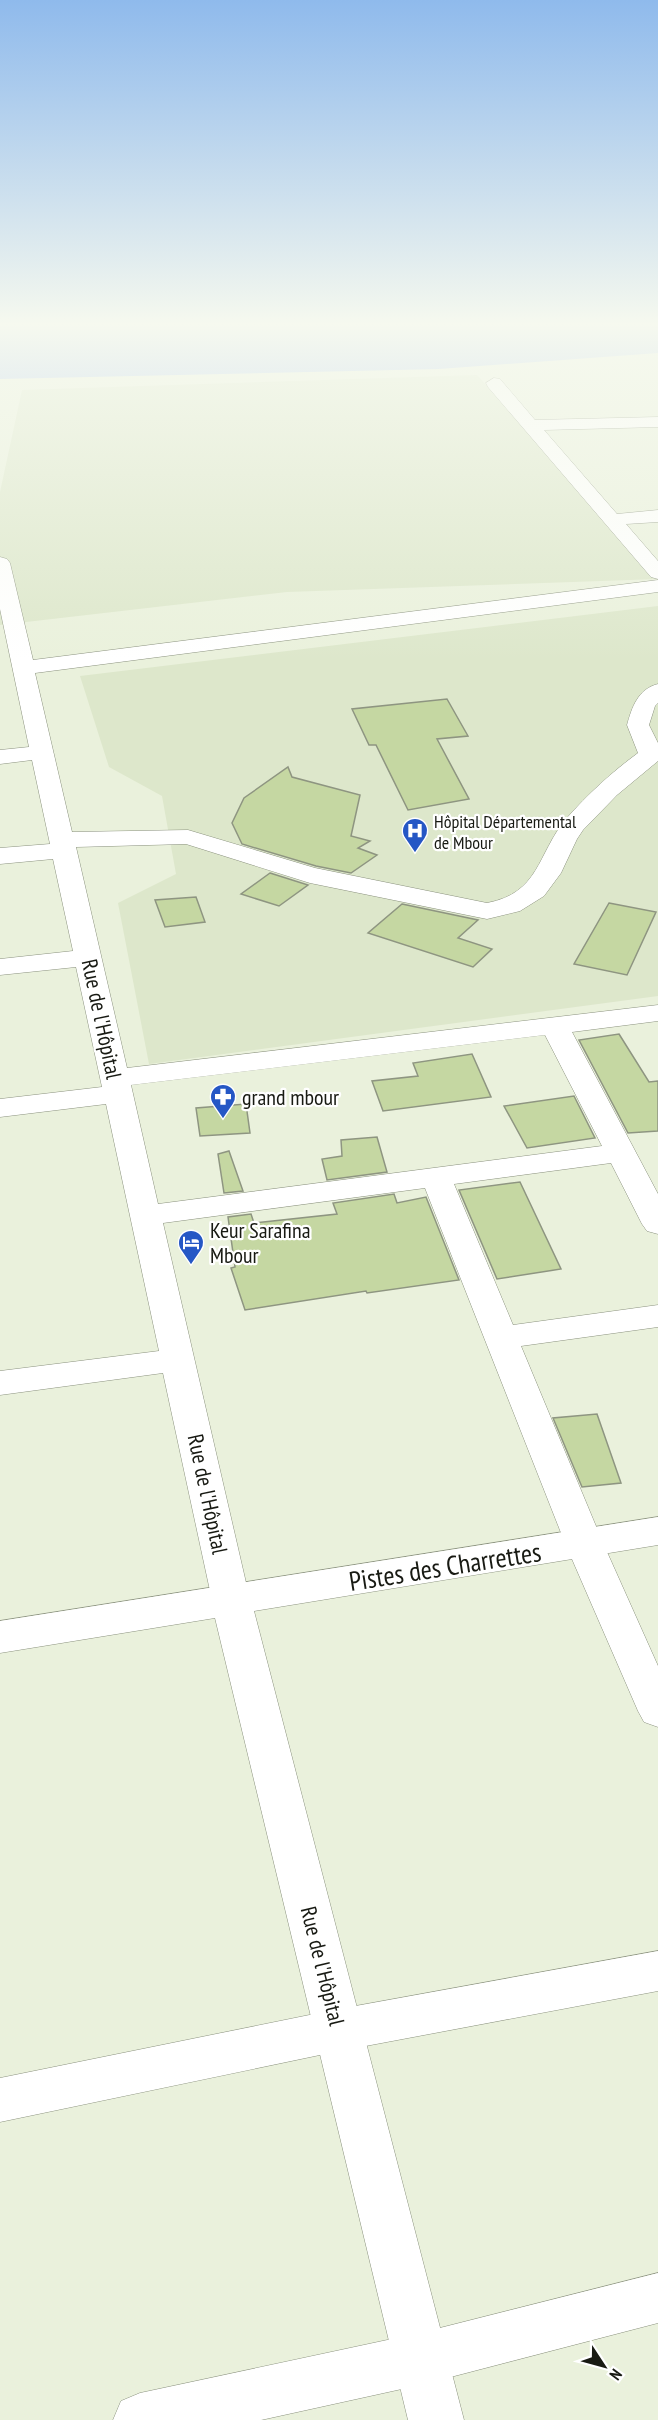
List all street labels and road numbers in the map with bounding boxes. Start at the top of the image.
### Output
street label: Rue de l'Hôpital [76,956,129,1082]
street label: Rue de l'Hôpital [182,1431,235,1557]
street label: Pistes des Charrettes [347,1534,543,1598]
street label: Rue de l'Hôpital [295,1903,352,2029]

